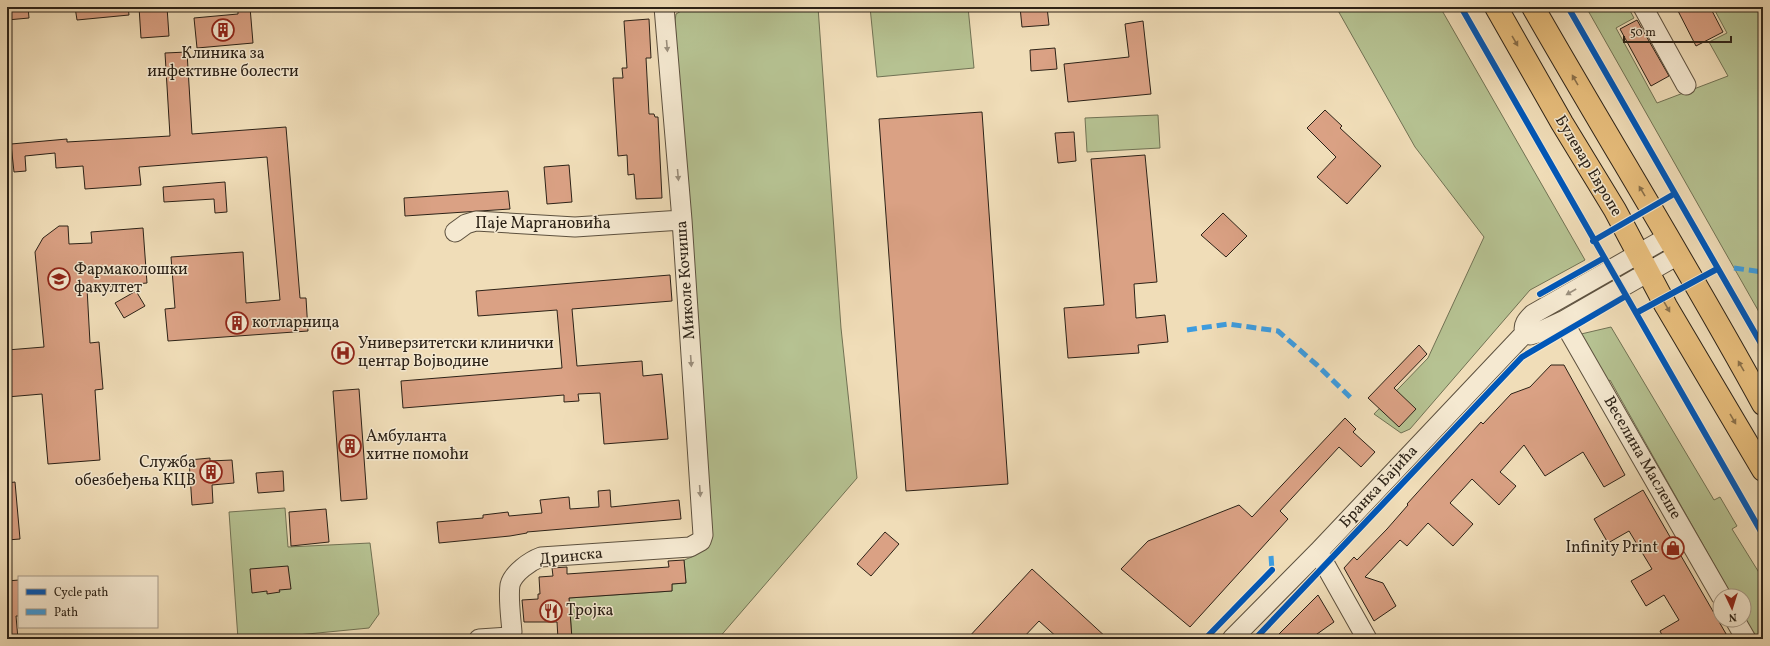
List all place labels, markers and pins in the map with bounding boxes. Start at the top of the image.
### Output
building icon: Клиника за инфективне болести [210,17,236,43]
place label: Клиника за инфективне болести [147,43,299,83]
place label: Фармаколошки факултет [74,259,188,299]
school or university icon: Фармаколошки факултет [46,266,72,292]
building icon: котларница [224,310,250,336]
place label: котларница [252,312,340,334]
place label: Универзитетски клинички центар Војводине [358,333,554,373]
hospital icon: Универзитетски клинички центар Војводине [330,340,356,366]
place label: Амбуланта хитне помоћи [366,426,469,466]
building icon: Амбуланта хитне помоћи [337,433,363,459]
place label: Служба обезбеђења КЦВ [75,452,196,492]
building icon: Служба обезбеђења КЦВ [198,459,224,485]
shop icon: Infinity Print [1660,535,1686,561]
place label: Infinity Print [1565,537,1658,559]
restaurant icon: Тројка [538,598,564,624]
place label: Тројка [566,600,613,622]

